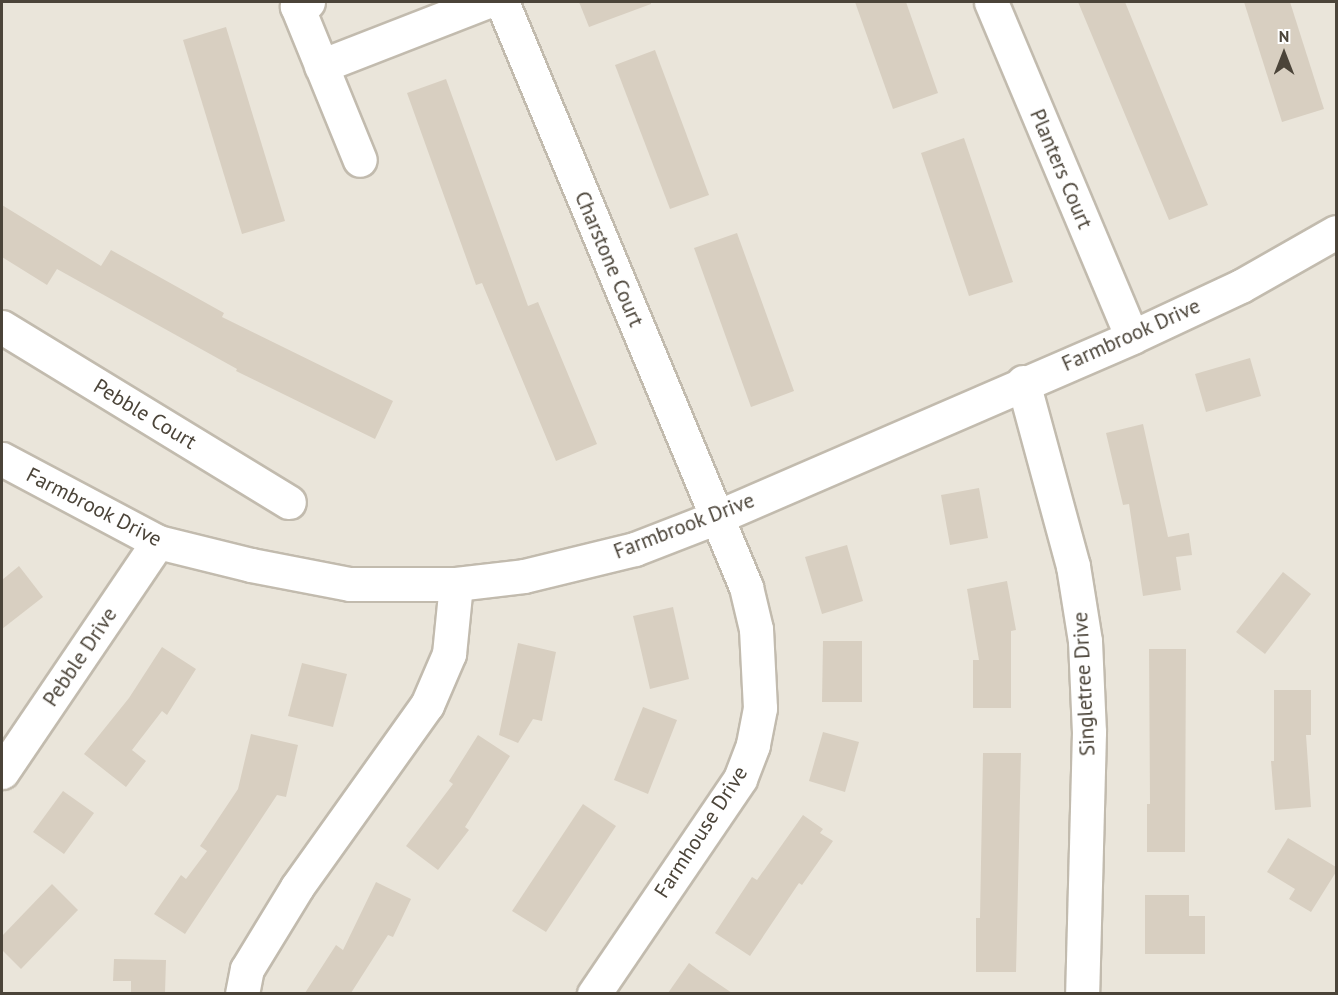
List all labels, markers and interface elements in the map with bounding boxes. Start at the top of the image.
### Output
north arrow [1254,24,1314,84]
text: N [1279,26,1289,46]
street label: Planters Court [1024,105,1098,233]
street label: Charstone Court [569,188,649,330]
street label: Farmbrook Drive [1058,293,1204,377]
street label: Pebble Court [89,373,201,455]
street label: Farmbrook Drive [22,462,166,552]
street label: Farmbrook Drive [610,488,758,564]
street label: Pebble Drive [38,603,122,711]
street label: Singletree Drive [1068,611,1100,757]
street label: Farmhouse Drive [649,762,753,902]

